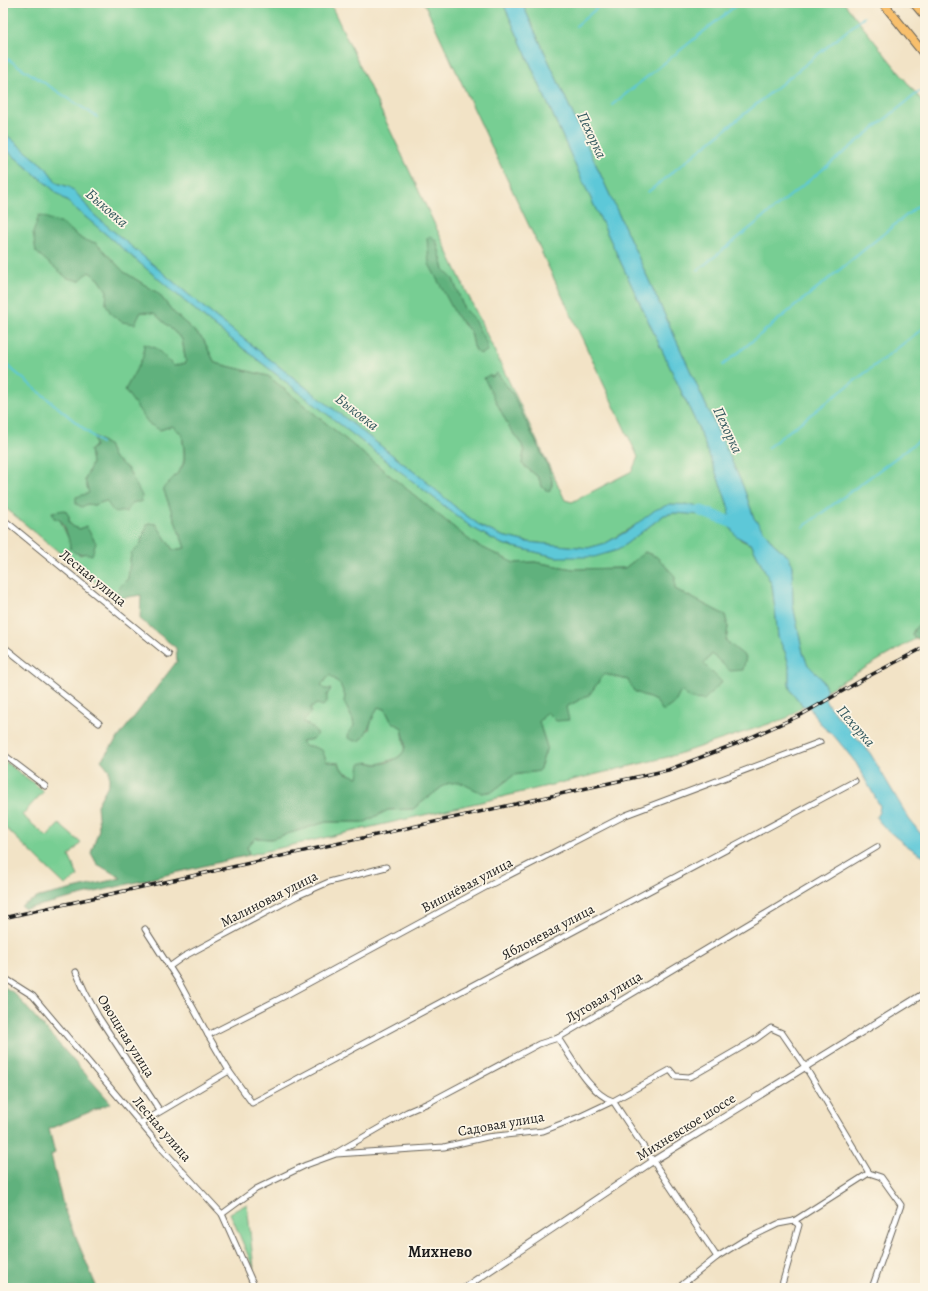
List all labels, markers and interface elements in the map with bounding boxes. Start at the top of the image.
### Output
water label: Пехорка [572,108,612,162]
water label: Быковка [81,184,133,232]
water label: Быковка [331,389,383,435]
water label: Пехорка [708,403,748,457]
street label: Лесная улица [55,545,131,611]
water label: Пехорка [832,701,880,751]
street label: Вишнёвая улица [418,853,516,917]
street label: Малиновая улица [217,866,321,932]
street label: Яблоневая улица [498,899,598,965]
street label: Луговая улица [562,966,646,1027]
street label: Овощная улица [93,991,159,1082]
street label: Михневское шоссе [633,1089,739,1165]
street label: Лесная улица [128,1092,196,1166]
street label: Садовая улица [456,1107,546,1141]
district label: Михнево [408,1241,472,1263]

